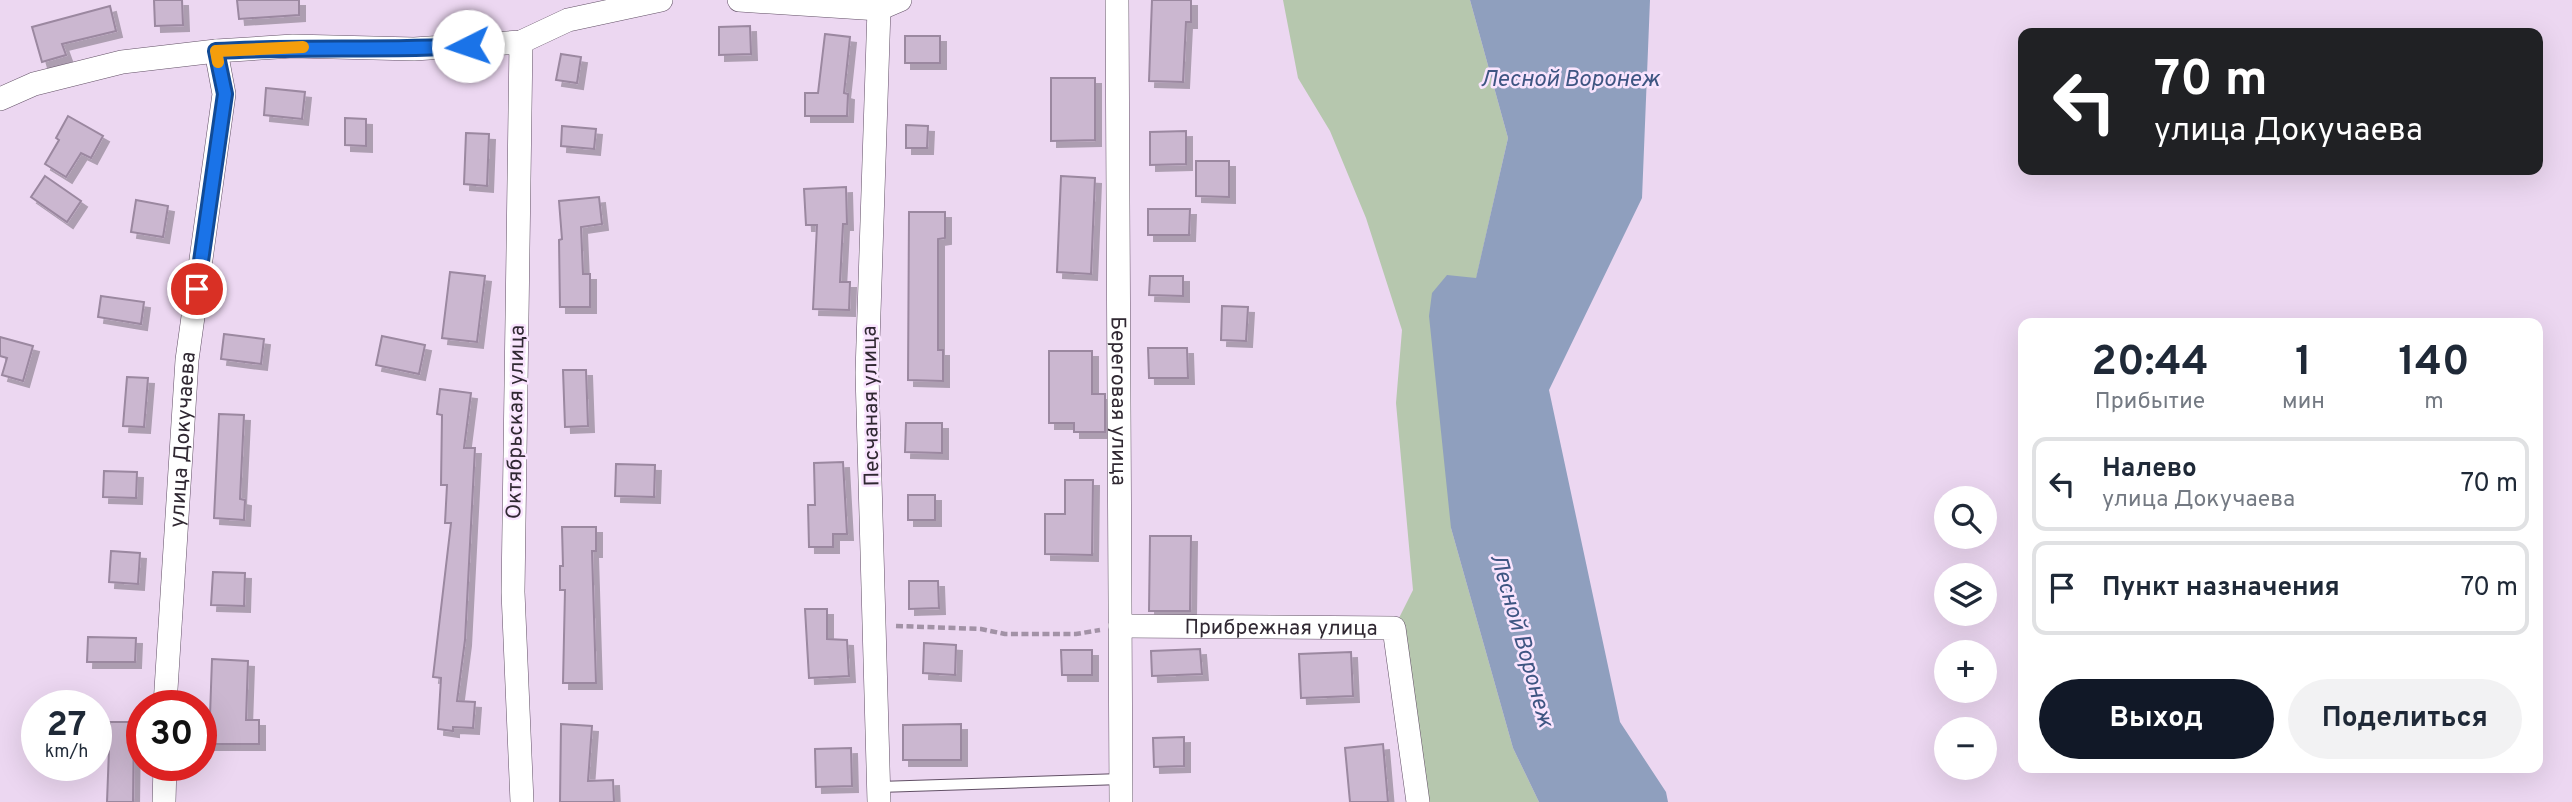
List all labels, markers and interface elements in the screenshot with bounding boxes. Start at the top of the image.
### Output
position arrow [431,9,505,83]
text: 70 m [2154,51,2268,113]
icon: left [2039,56,2130,147]
water label: Лесной Воронеж [1480,66,1661,95]
text: улица Докучаева [2154,112,2423,152]
pin [167,259,227,319]
icon: arrive [178,270,216,308]
street label: Береговая улица [1104,316,1131,486]
street label: Октябрьская улица [501,325,532,520]
street label: Песчаная улица [857,325,886,487]
text: 20:44 [2091,337,2209,390]
text: 1 [2295,337,2312,390]
text: 140 [2398,337,2470,390]
street label: улица Докучаева [164,350,203,529]
text: Прибытие [2095,388,2205,417]
text: мин [2282,388,2325,417]
text: m [2424,388,2444,417]
text: Налево [2102,453,2197,486]
icon: left [2043,465,2081,503]
text: 70 m [2460,468,2518,501]
map controls [1934,486,1997,780]
button: search [1934,486,1997,549]
text: улица Докучаева [2102,486,2295,515]
water label: Лесной Воронеж [1482,550,1560,732]
button: layers [1934,563,1997,626]
icon: arrive [2043,569,2081,607]
text: Пункт назначения [2102,572,2340,605]
text: 70 m [2460,572,2518,605]
street label: Прибрежная улица [1184,614,1378,643]
button: + [1934,640,1997,703]
button: Выход [2039,679,2274,759]
button: Поделиться [2288,679,2522,759]
speed limit sign: 30 [126,690,217,781]
text: 27 [47,704,86,748]
button: − [1934,717,1997,780]
text: km/h [45,741,88,764]

